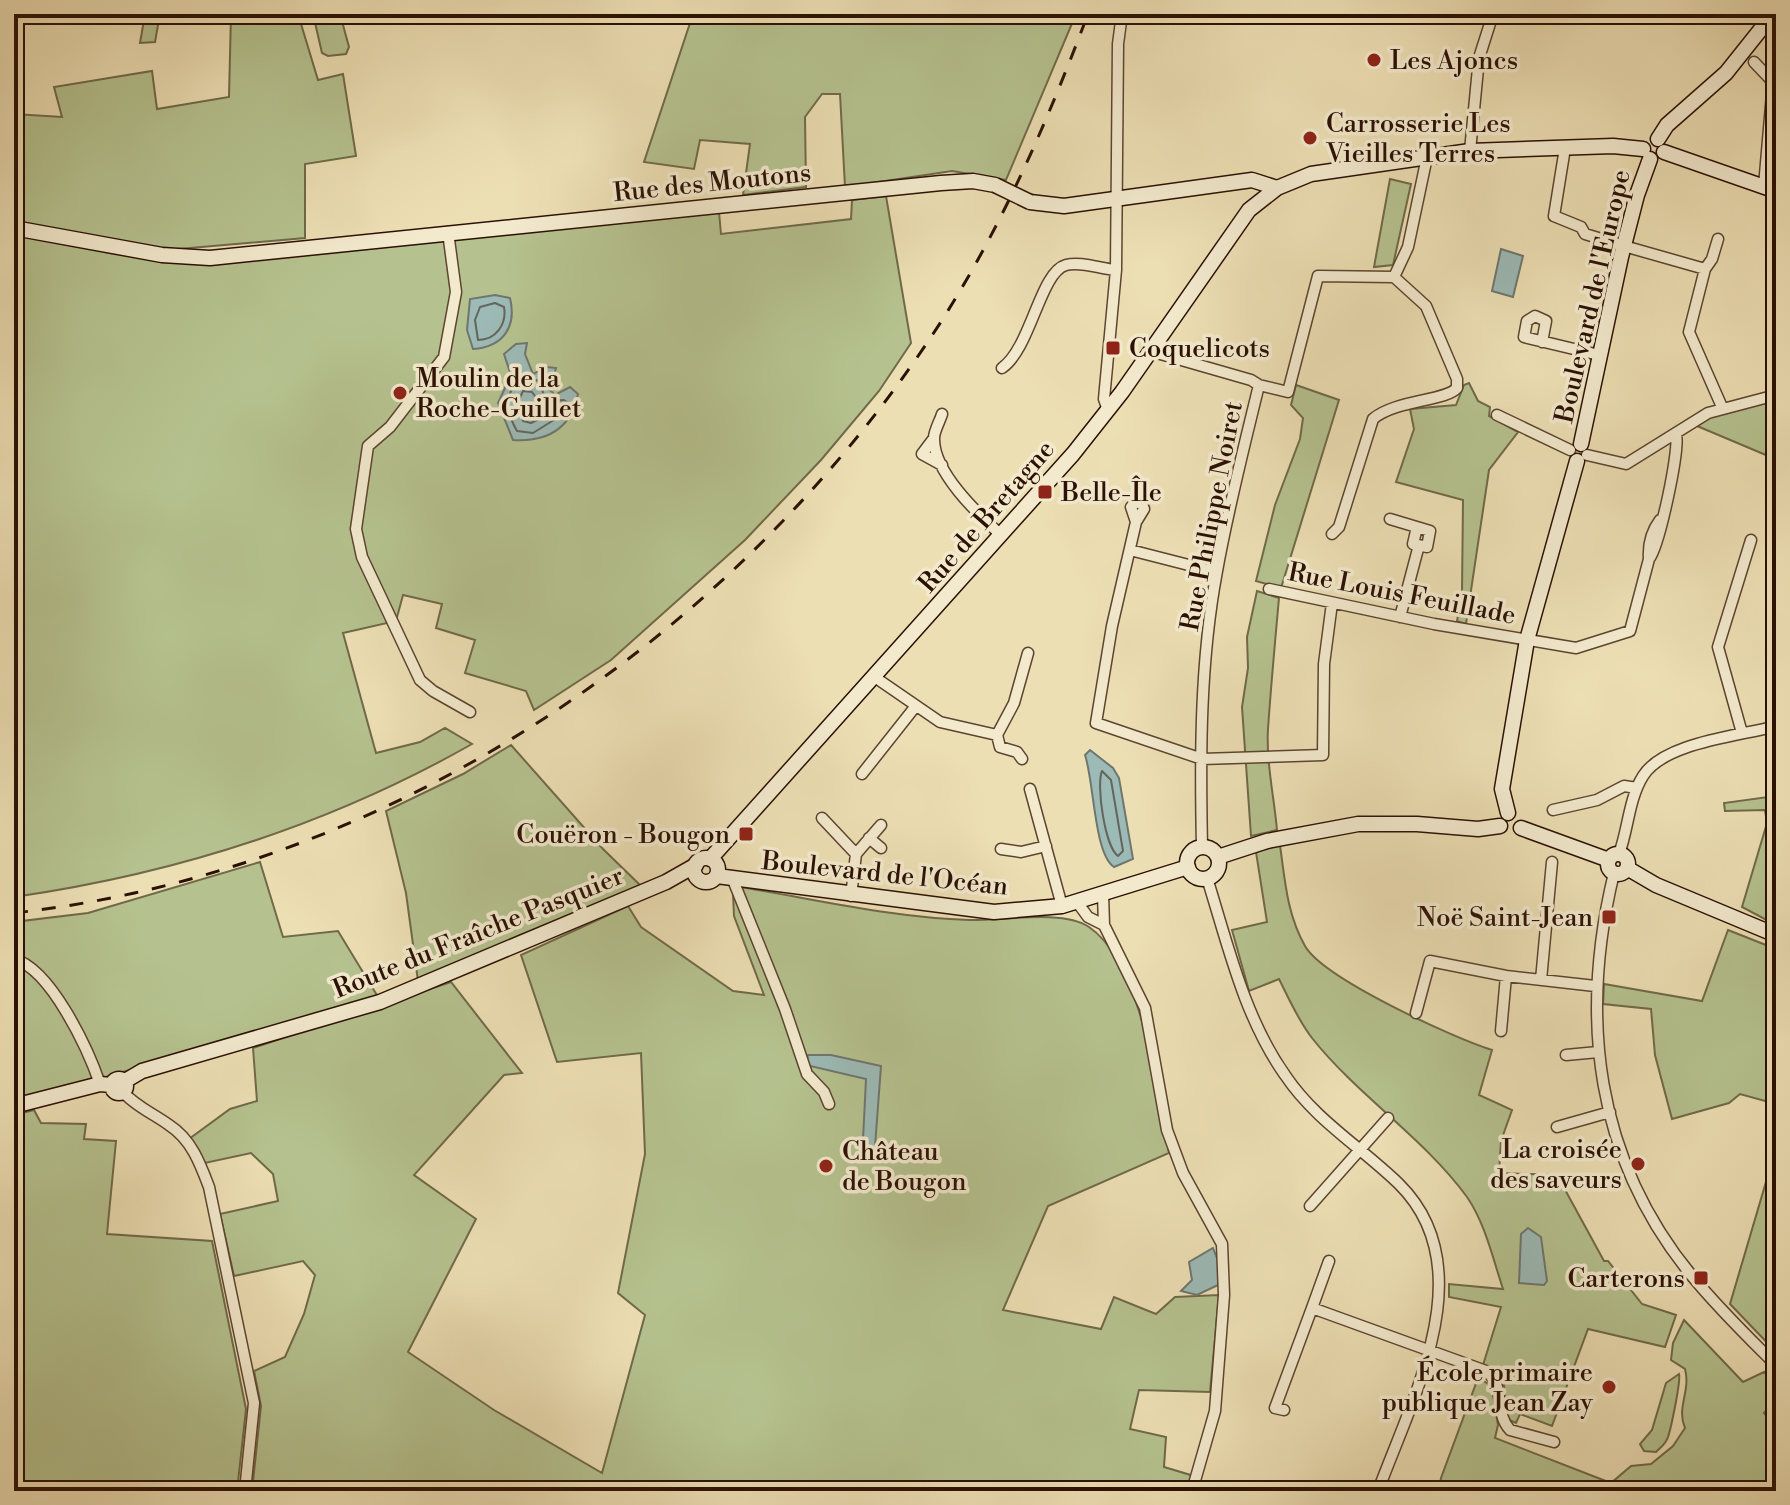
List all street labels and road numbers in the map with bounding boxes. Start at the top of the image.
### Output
street label: Rue des Moutons [612,157,813,209]
street label: Boulevard de l'Europe [1548,167,1638,427]
street label: Rue Philippe Noiret [1174,399,1250,634]
street label: Rue de Bretagne [912,434,1062,600]
street label: Rue Louis Feuillade [1285,556,1519,632]
street label: Boulevard de l'Océan [759,845,1010,903]
street label: Route du Fraîche Pasquier [328,860,629,1006]

